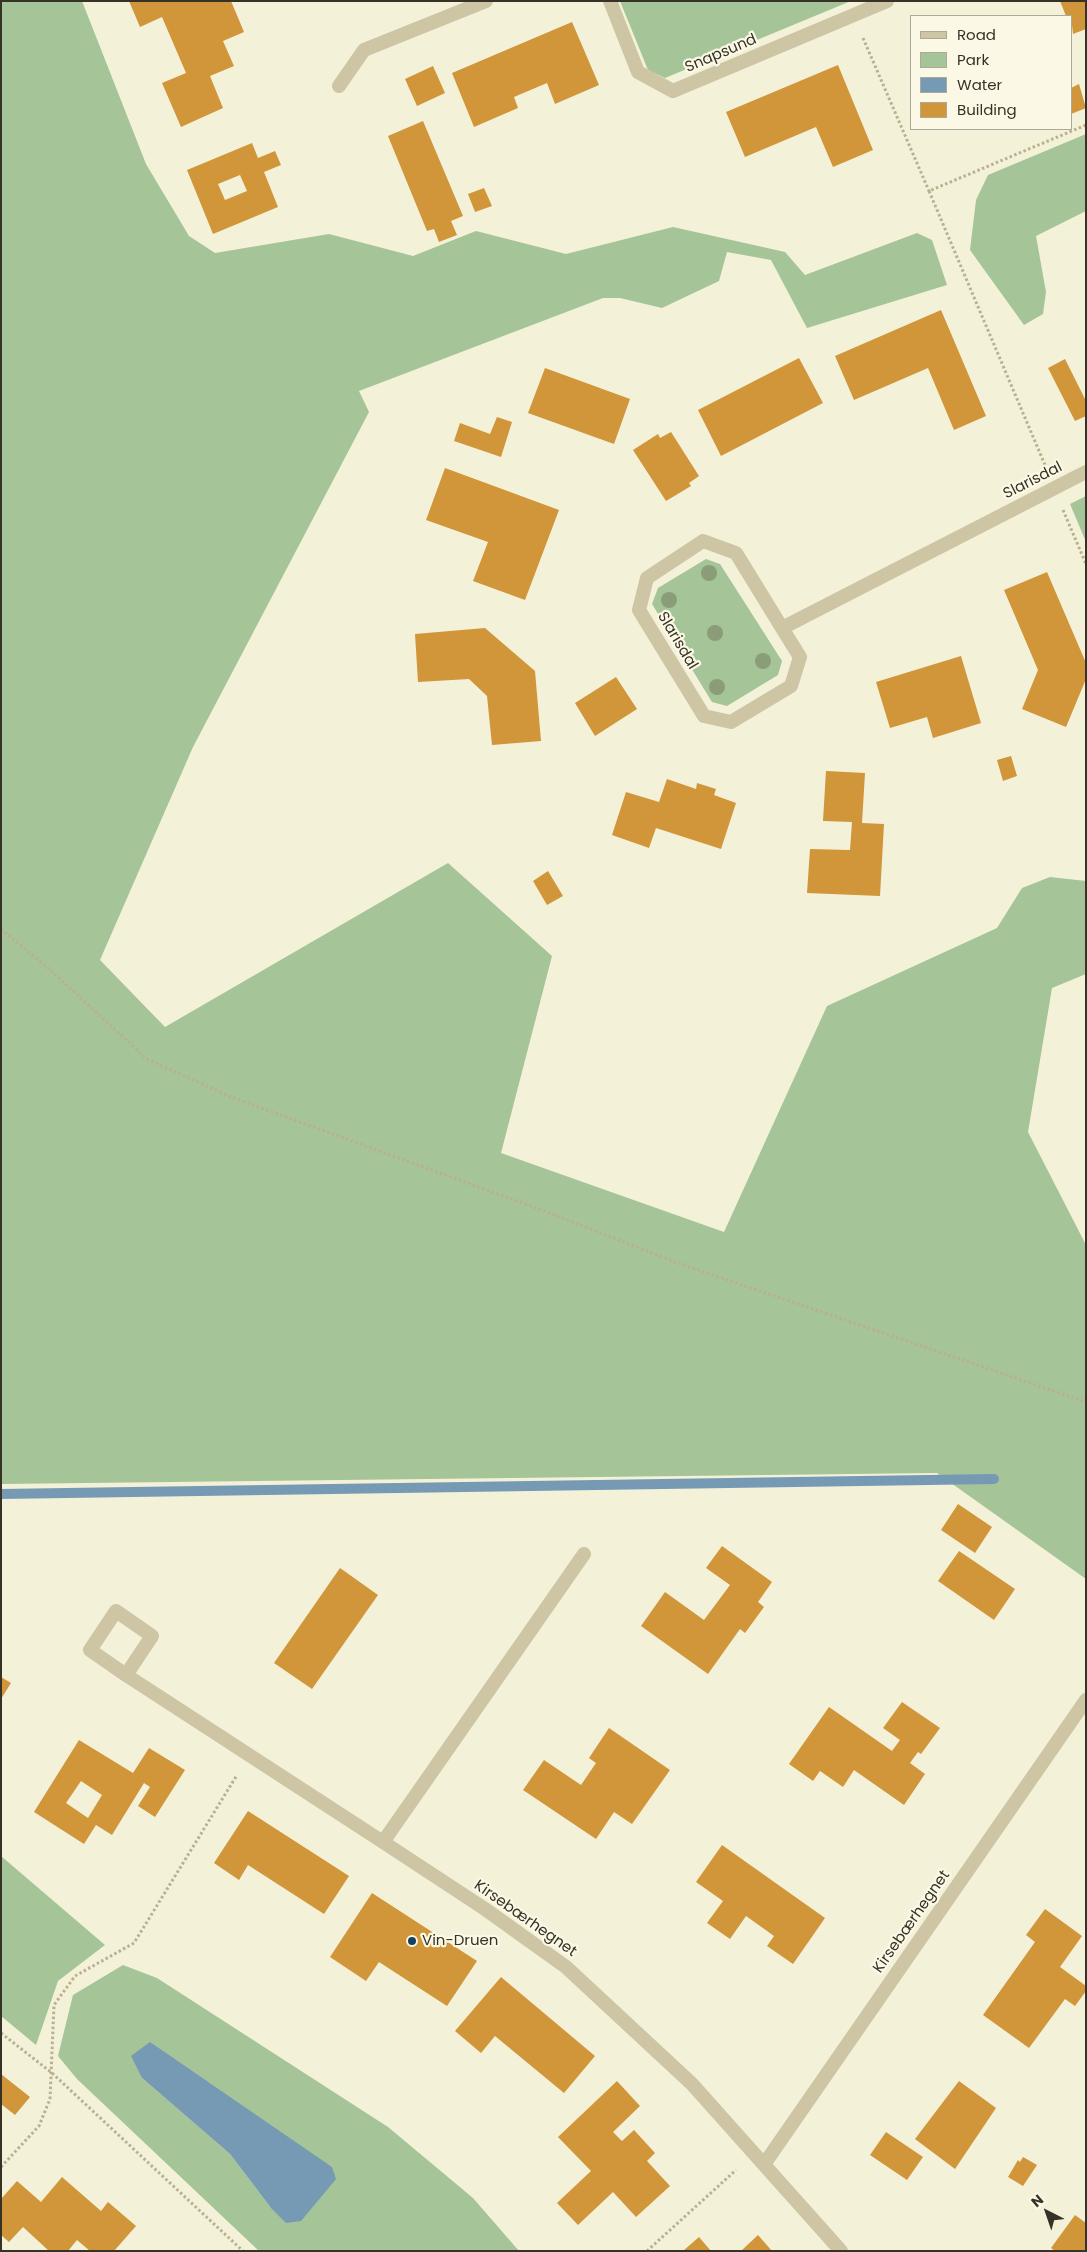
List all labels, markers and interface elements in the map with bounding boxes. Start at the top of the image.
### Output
legend [910,15,1072,130]
text: Road [957,24,996,45]
street label: Snapsund [683,31,759,77]
text: Park [957,49,989,70]
text: Water [957,74,1002,95]
text: Building [957,99,1017,120]
street label: Slarisdal [1001,459,1065,503]
street label: Slarisdal [653,609,701,673]
street label: Kirsebærhegnet [870,1867,954,1977]
street label: Kirsebærhegnet [470,1877,580,1961]
place label: Vin-Druen [422,1932,498,1950]
marker: Vin-Druen [406,1935,418,1947]
north arrow [1022,2187,1072,2237]
text: N [1027,2190,1048,2212]

